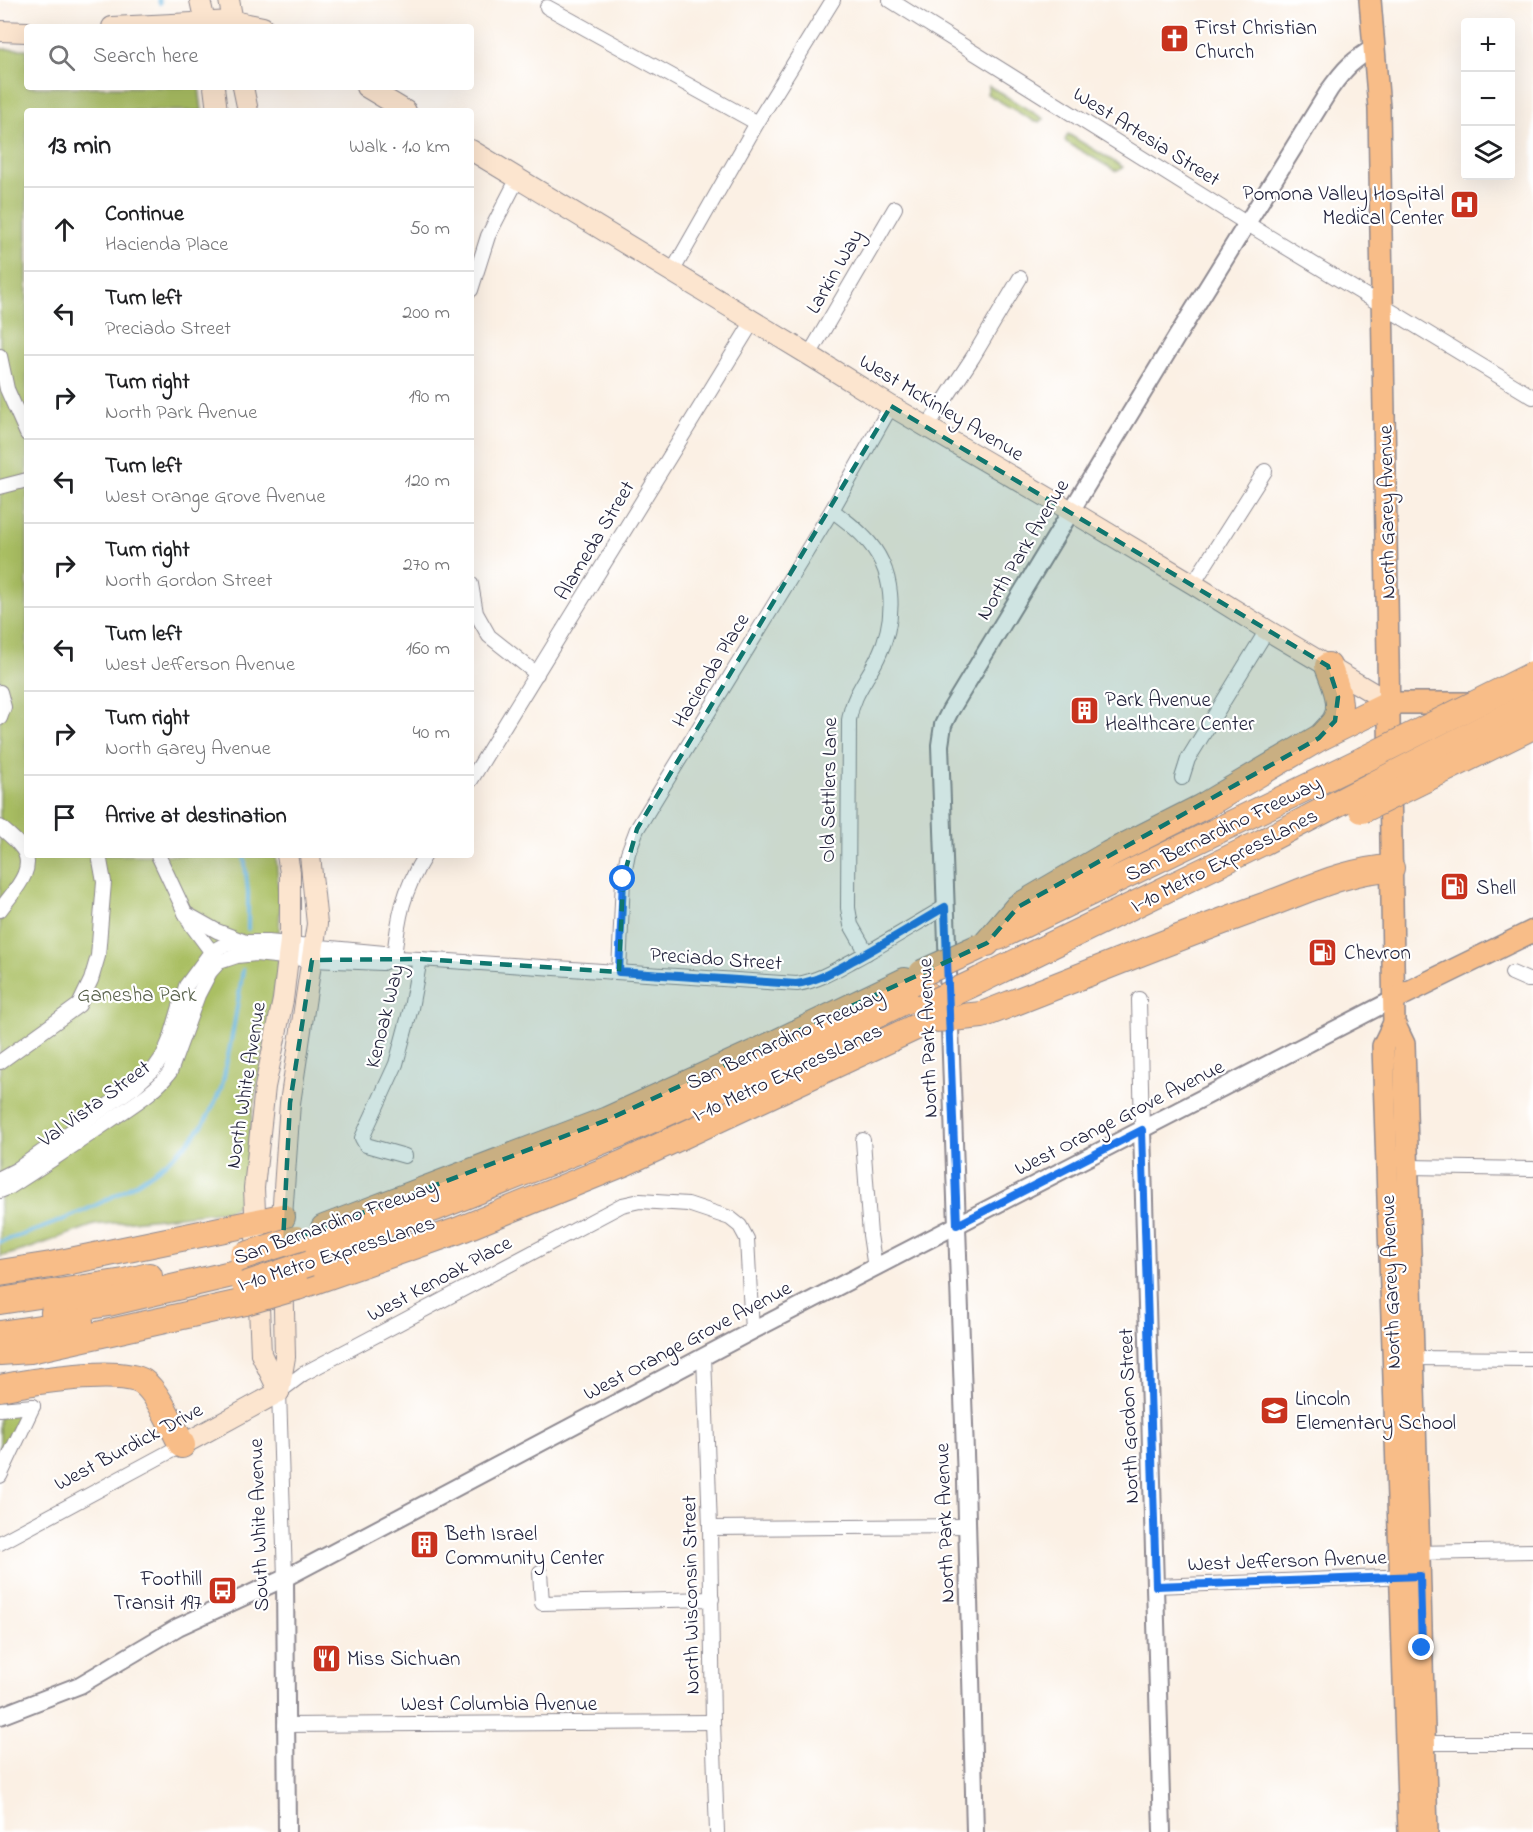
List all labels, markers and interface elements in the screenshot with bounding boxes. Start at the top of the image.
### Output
place label: First Christian Church [1194,14,1317,68]
map controls [1461,18,1515,180]
button: + [1461,18,1515,72]
church icon: First Christian Church [1158,23,1190,55]
search box [24,24,474,90]
icon: search [45,41,78,74]
text: Search here [93,41,198,73]
button: − [1461,72,1515,126]
street label: West Artesia Street [1067,80,1225,195]
button: layers [1461,126,1515,180]
text: 13 min [48,128,111,166]
text: Walk · 1.0 km [349,133,450,162]
place label: Pomona Valley Hospital Medical Center [1242,180,1444,234]
hospital icon: Pomona Valley Hospital Medical Center [1449,189,1481,221]
text: Continue [105,199,184,231]
icon: ahead [48,213,81,246]
text: 50 m [409,215,450,244]
street label: Larkin Way [799,224,874,321]
text: Hacienda Place [105,231,228,260]
text: Turn left [105,283,182,315]
icon: left [48,297,81,330]
text: 200 m [402,299,450,328]
text: Preciado Street [105,315,231,344]
street label: West McKinley Avenue [852,348,1030,472]
text: Turn right [105,367,190,399]
icon: right [48,381,81,414]
text: 190 m [408,383,450,412]
text: North Park Avenue [105,399,257,428]
street label: North Garey Avenue [1371,424,1407,599]
text: Turn left [105,451,182,483]
icon: left [48,465,81,498]
text: 120 m [405,467,450,496]
street label: North Park Avenue [970,473,1078,626]
street label: Alameda Street [548,476,643,607]
text: West Orange Grove Avenue [105,483,326,512]
text: Turn right [105,535,190,567]
icon: right [48,549,81,582]
text: 270 m [403,551,450,580]
text: North Gordon Street [105,567,272,596]
street label: Hacienda Place [666,607,758,734]
text: Turn left [105,619,182,651]
icon: left [48,633,81,666]
text: 160 m [406,635,450,664]
text: West Jefferson Avenue [105,651,295,680]
place label: Park Avenue Healthcare Center [1105,686,1255,740]
building icon: Park Avenue Healthcare Center [1068,695,1100,727]
text: Turn right [105,703,190,735]
street label: Old Settlers Lane [814,716,846,863]
icon: right [48,717,81,750]
text: 40 m [413,719,450,748]
text: North Garey Avenue [105,735,271,764]
street label: San Bernardino Freeway [1121,769,1328,892]
icon: arrive [48,801,81,834]
text: Arrive at destination [105,801,287,833]
street label: I-10 Metro ExpressLanes [1126,802,1324,922]
route start [609,865,635,891]
fuel station icon: Shell [1439,871,1471,903]
place label: Shell [1476,874,1516,904]
fuel station icon: Chevron [1307,936,1339,968]
place label: Chevron [1344,939,1411,969]
street label: Preciado Street [649,940,783,980]
street label: North Park Avenue [911,957,947,1118]
street label: Kenoak Way [359,961,415,1072]
park label: Ganesha Park [77,981,198,1011]
street label: San Bernardino Freeway [682,981,890,1101]
street label: North White Avenue [219,999,275,1171]
street label: I-10 Metro ExpressLanes [688,1017,888,1131]
street label: West Orange Grove Avenue [1010,1053,1231,1186]
street label: Val Vista Street [32,1054,157,1156]
street label: San Bernardino Freeway [230,1172,442,1276]
street label: North Garey Avenue [1374,1194,1412,1369]
street label: I-10 Metro ExpressLanes [234,1209,439,1301]
street label: West Kenoak Place [362,1229,518,1331]
street label: West Orange Grove Avenue [579,1274,799,1411]
street label: North Gordon Street [1112,1328,1148,1504]
place label: Lincoln Elementary School [1295,1385,1456,1441]
school or university icon: Lincoln Elementary School [1258,1394,1290,1426]
street label: West Burdick Drive [49,1396,209,1500]
street label: South White Avenue [242,1437,278,1612]
street label: North Park Avenue [928,1442,964,1603]
street label: North Wisconsin Street [675,1495,709,1695]
place label: Beth Israel Community Center [444,1520,605,1576]
building icon: Beth Israel Community Center [408,1529,440,1561]
street label: West Jefferson Avenue [1187,1544,1388,1580]
place label: Foothill Transit 197 [113,1565,202,1619]
bus stop icon: Foothill Transit 197 [207,1574,239,1606]
route end [1408,1634,1434,1660]
restaurant icon: Miss Sichuan [310,1642,342,1674]
place label: Miss Sichuan [347,1645,460,1675]
street label: West Columbia Avenue [401,1690,598,1720]

